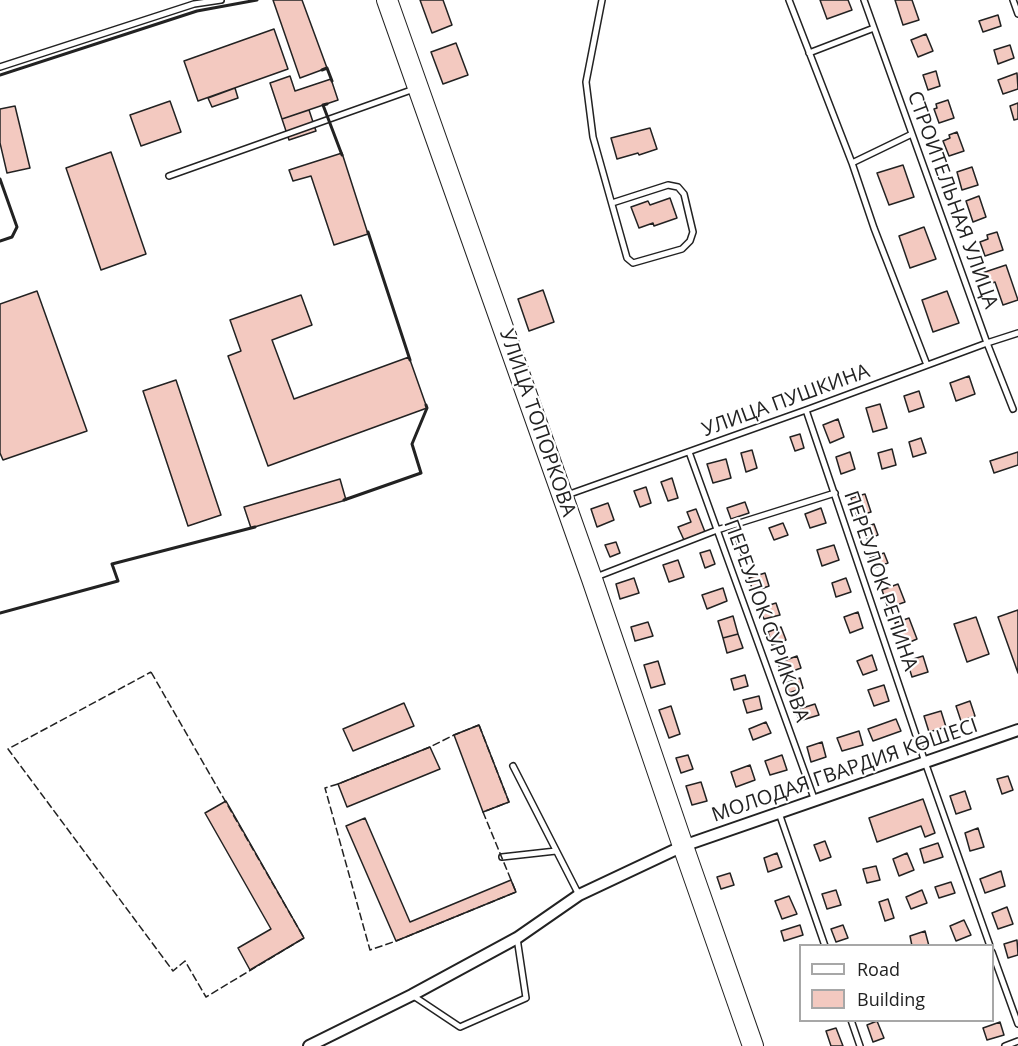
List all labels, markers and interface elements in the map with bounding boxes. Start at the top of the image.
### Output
street label: СТРОИТЕЛЬНАЯ УЛИЦА [901,88,1003,312]
street label: УЛИЦА ТОПОРКОВА [494,326,580,520]
street label: УЛИЦА ПУШКИНА [699,360,873,442]
street label: ПЕРЕУЛОК РЕПИНА [838,488,922,674]
street label: ПЕРЕУЛОК СУРИКОВА [718,516,814,726]
street label: МОЛОДАЯ ГВАРДИЯ КӨШЕСІ [709,714,981,828]
legend [799,944,994,1022]
text: Road [857,957,900,981]
text: Building [857,987,925,1011]

